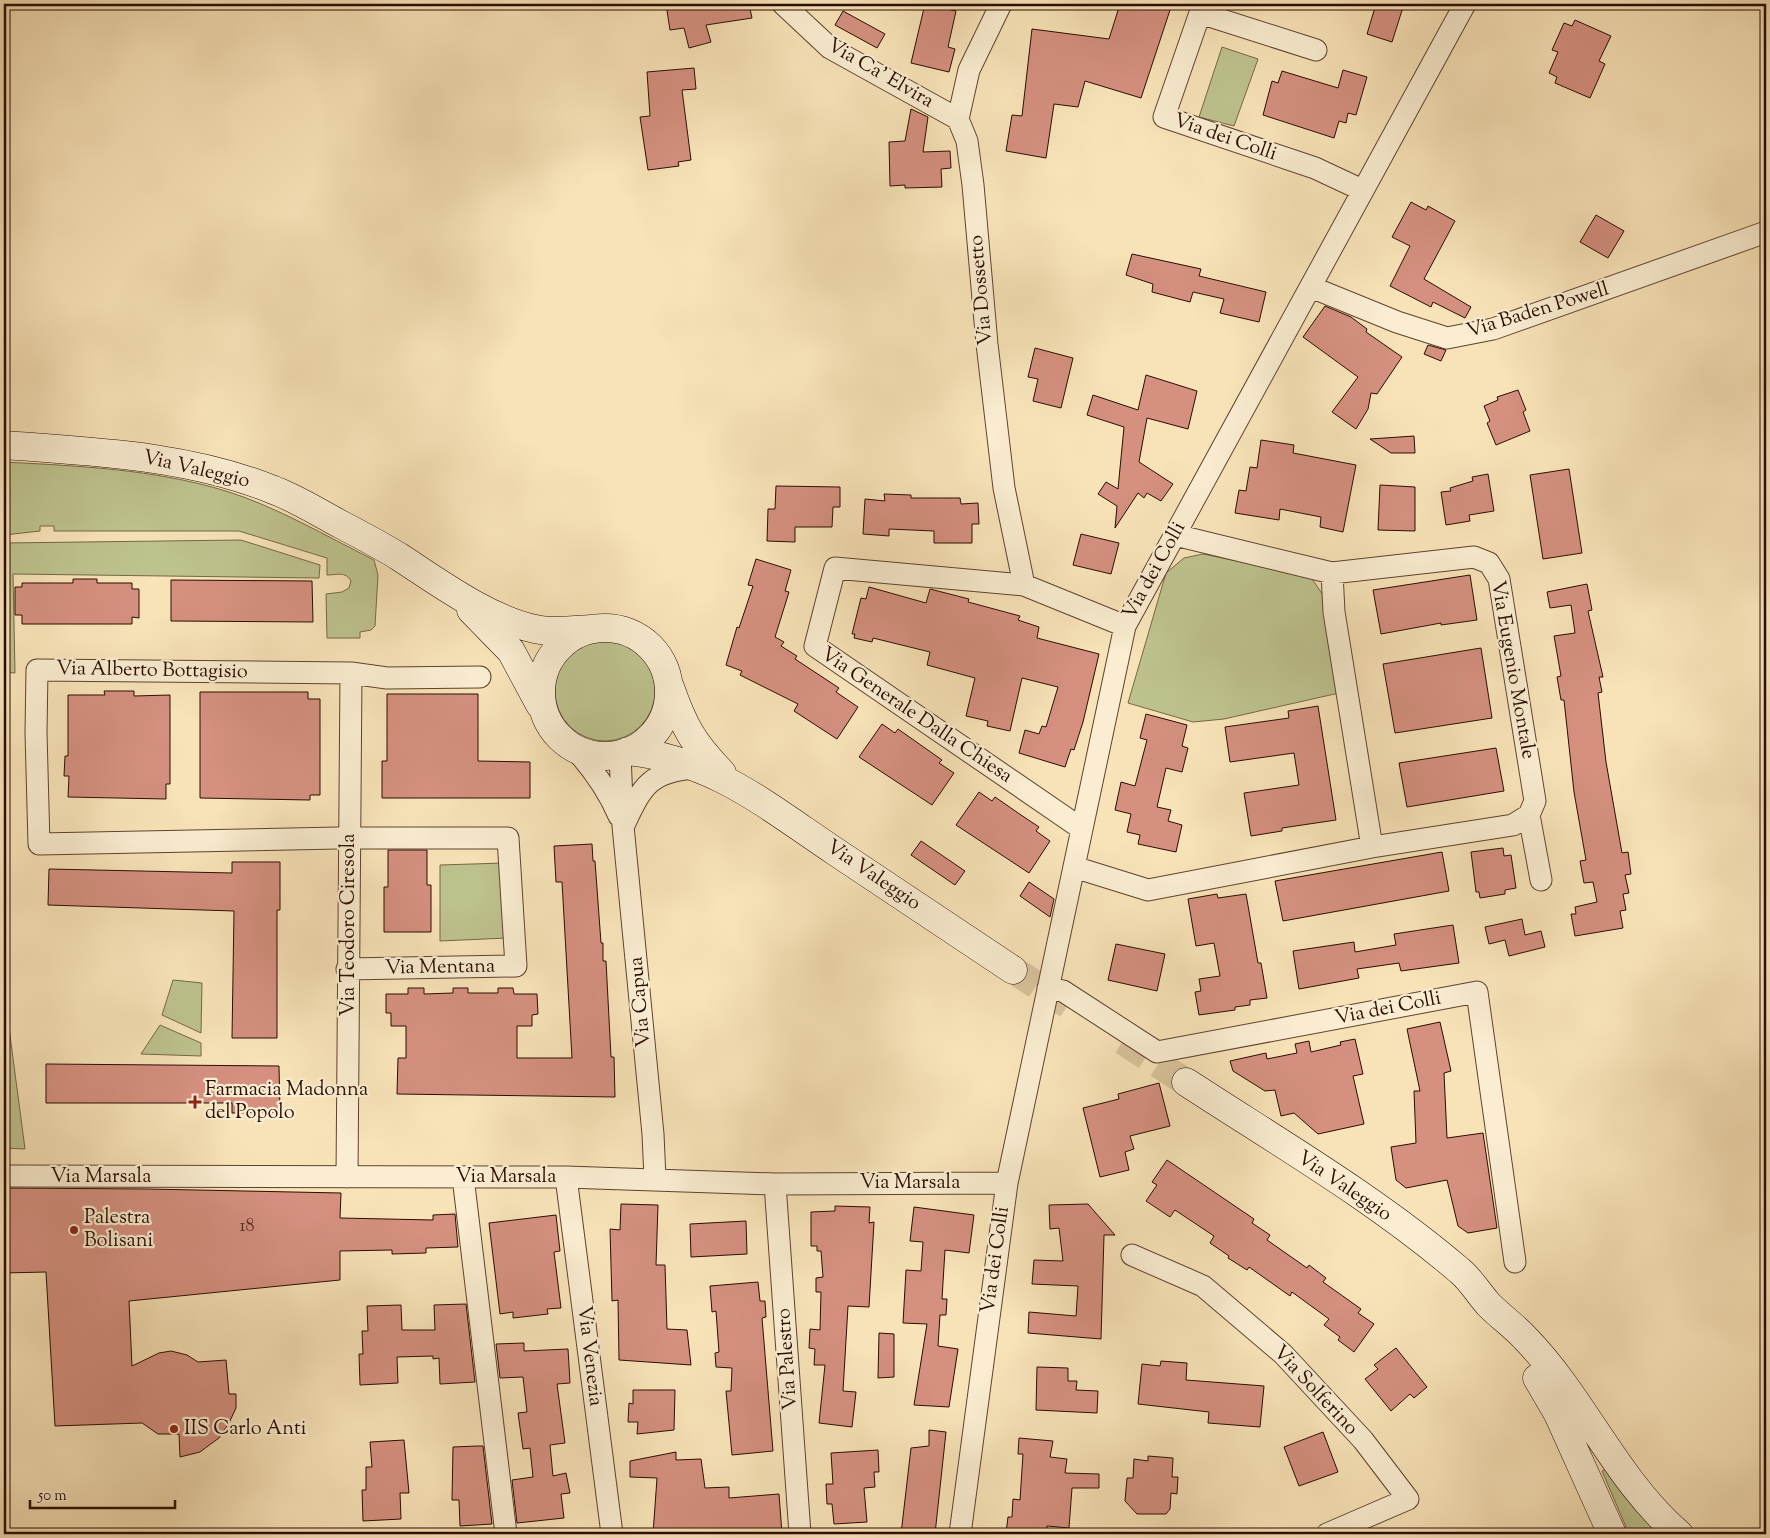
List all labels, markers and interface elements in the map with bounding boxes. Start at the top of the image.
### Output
street label: Via Ca' Elvira [821,32,939,116]
street label: Via dei Colli [1169,107,1281,169]
street label: Via Dossetto [963,234,1001,346]
street label: Via Baden Powell [1463,275,1613,346]
street label: Via Valeggio [140,444,252,496]
street label: Via dei Colli [1116,517,1194,625]
street label: Via Eugenio Montale [1482,579,1542,761]
street label: Via Generale Dalla Chiesa [814,641,1018,791]
street label: Via Alberto Bottagisio [56,655,248,687]
street label: Via Teodoro Ciresola [335,833,364,1017]
street label: Via Valeggio [820,834,926,919]
street label: Via Mentana [385,953,495,983]
street label: Via Capua [623,955,659,1049]
street label: Via dei Colli [1332,984,1444,1034]
place label: Farmacia Madonna del Popolo [205,1076,368,1128]
marker: Farmacia Madonna del Popolo [189,1096,201,1108]
street label: Via Valeggio [1291,1145,1397,1230]
street label: Via Marsala [51,1163,151,1192]
street label: Via Marsala [456,1163,556,1192]
street label: Via Marsala [860,1169,960,1198]
place label: Palestra Bolisani [84,1204,154,1256]
street label: Via dei Colli [974,1204,1018,1315]
house number: 18 [239,1214,255,1240]
marker: Palestra Bolisani [68,1224,80,1236]
street label: Via Venezia [568,1304,610,1408]
street label: Via Palestro [770,1307,806,1411]
street label: Via Solferino [1266,1339,1365,1443]
place label: IIS Carlo Anti [184,1415,307,1444]
marker: IIS Carlo Anti [168,1423,180,1435]
scale bar [30,1478,175,1510]
text: 50 m [37,1486,67,1507]

